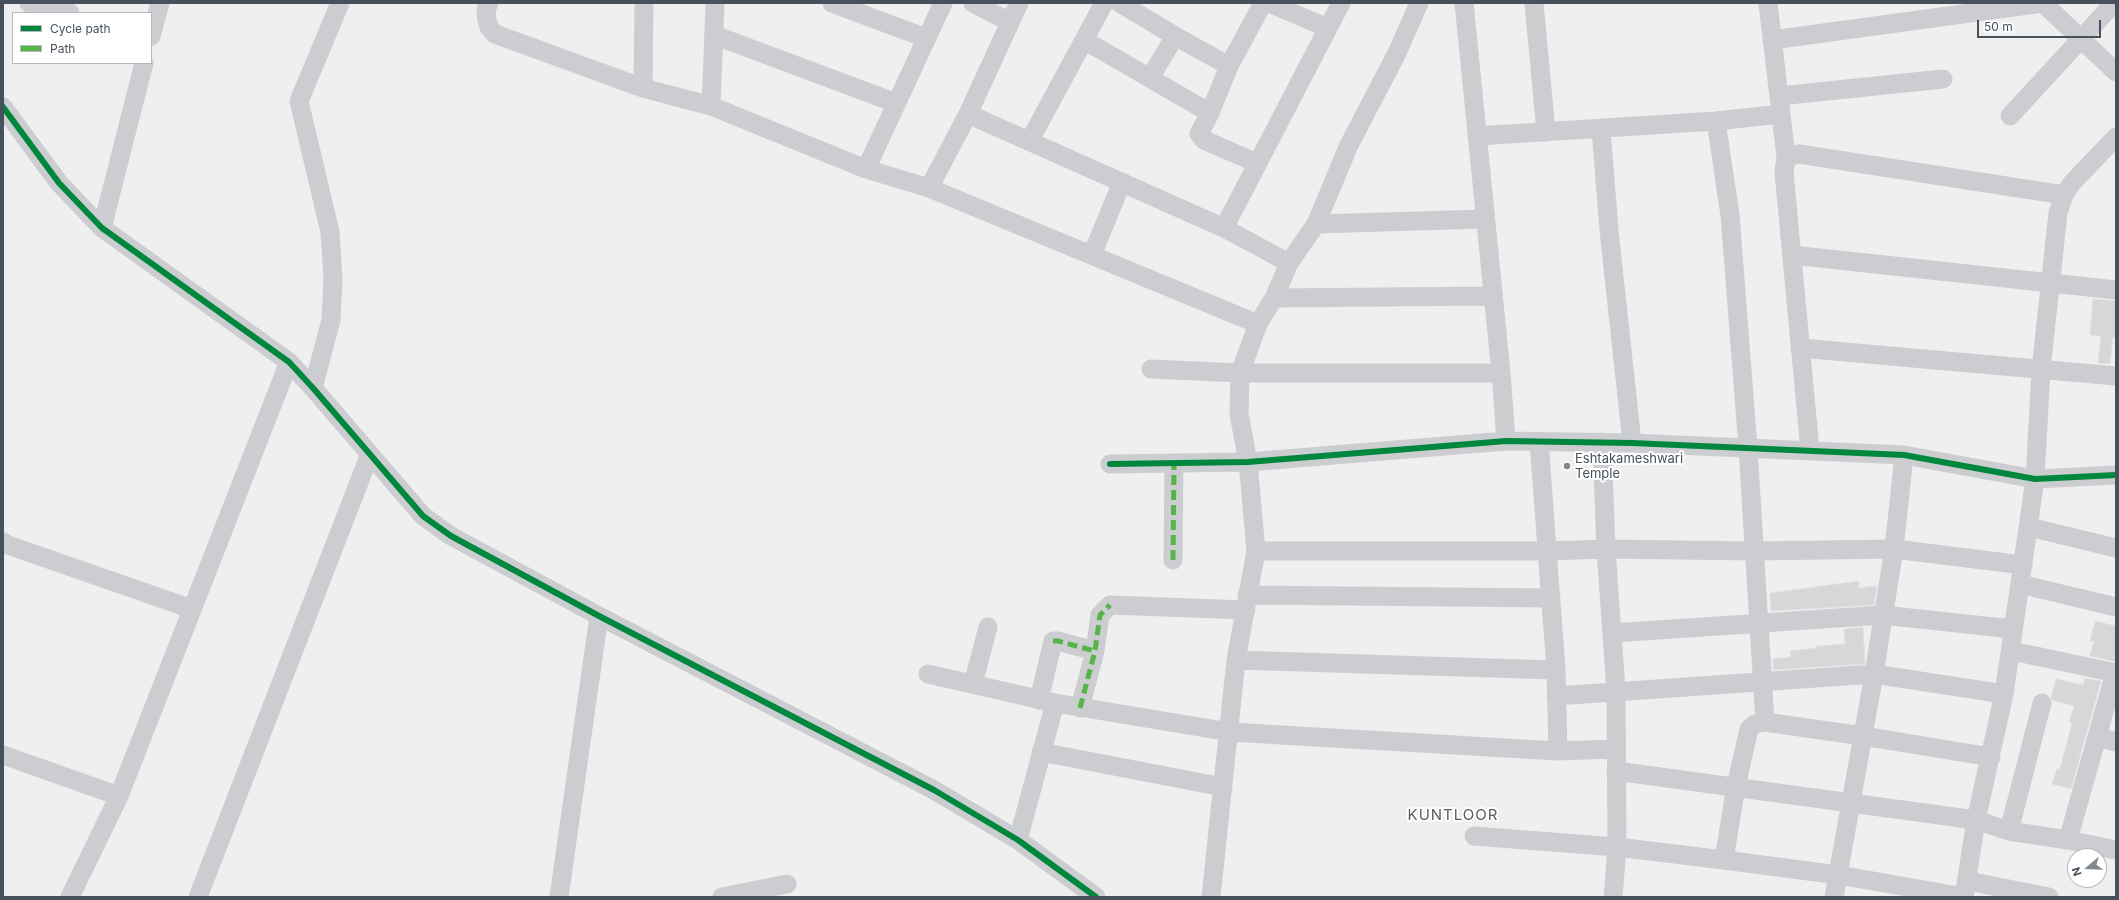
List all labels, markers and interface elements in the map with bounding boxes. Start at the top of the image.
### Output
legend [12,12,152,64]
scale bar [1979,12,2103,38]
text: 50 m [1984,19,2013,34]
text: Cycle path [50,21,111,36]
text: Path [50,41,75,56]
place label: Eshtakameshwari Temple [1575,451,1683,482]
marker: Eshtakameshwari Temple [1562,461,1572,471]
district label: KUNTLOOR [1408,806,1498,824]
north arrow [2067,848,2107,888]
text: N [2069,865,2085,878]

